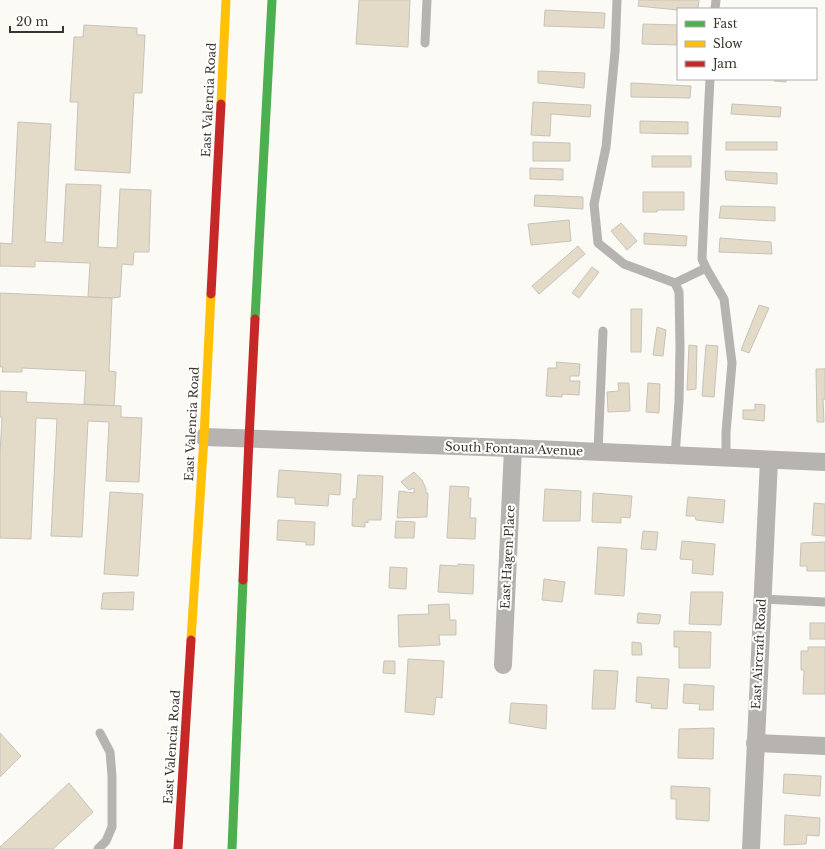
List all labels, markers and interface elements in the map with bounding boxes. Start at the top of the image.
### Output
scale bar [10,8,63,34]
legend [677,8,817,80]
text: 20 m [16,14,48,29]
text: Fast [713,16,738,31]
text: Slow [713,36,743,51]
street label: East Valencia Road [198,42,219,158]
text: Jam [711,56,737,71]
street label: East Valencia Road [181,366,202,482]
street label: South Fontana Avenue [445,439,583,458]
street label: East Hagen Place [497,504,518,609]
street label: East Aircraft Road [748,598,769,710]
street label: East Valencia Road [160,689,183,805]

